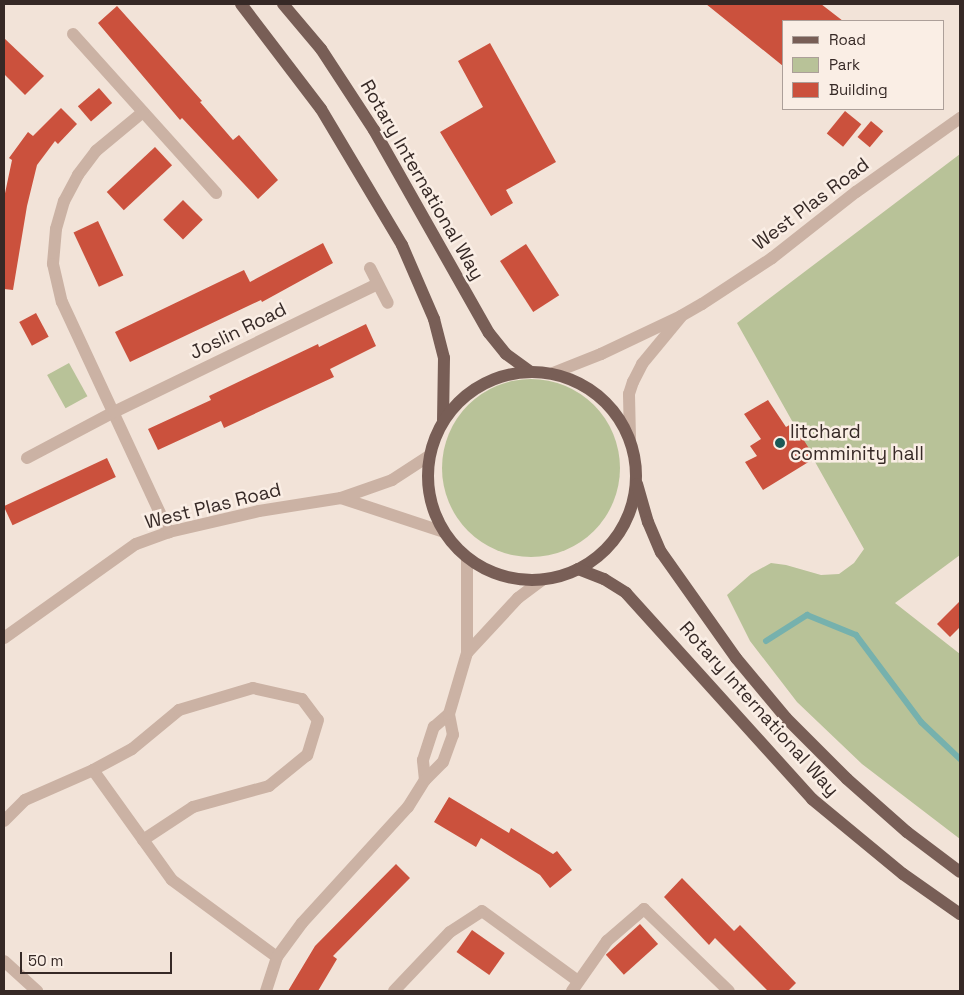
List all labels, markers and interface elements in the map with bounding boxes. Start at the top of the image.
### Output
legend [782,20,944,110]
text: Road [829,30,866,49]
text: Park [829,55,860,74]
street label: Rotary International Way [355,76,489,284]
text: Building [829,80,888,99]
street label: West Plas Road [748,153,874,255]
street label: Joslin Road [186,298,290,364]
place label: litchard comminity hall [790,421,924,465]
marker: litchard comminity hall [774,437,786,449]
street label: West Plas Road [143,478,283,534]
street label: Rotary International Way [674,617,844,801]
scale bar [22,942,175,974]
text: 50 m [28,951,63,970]

